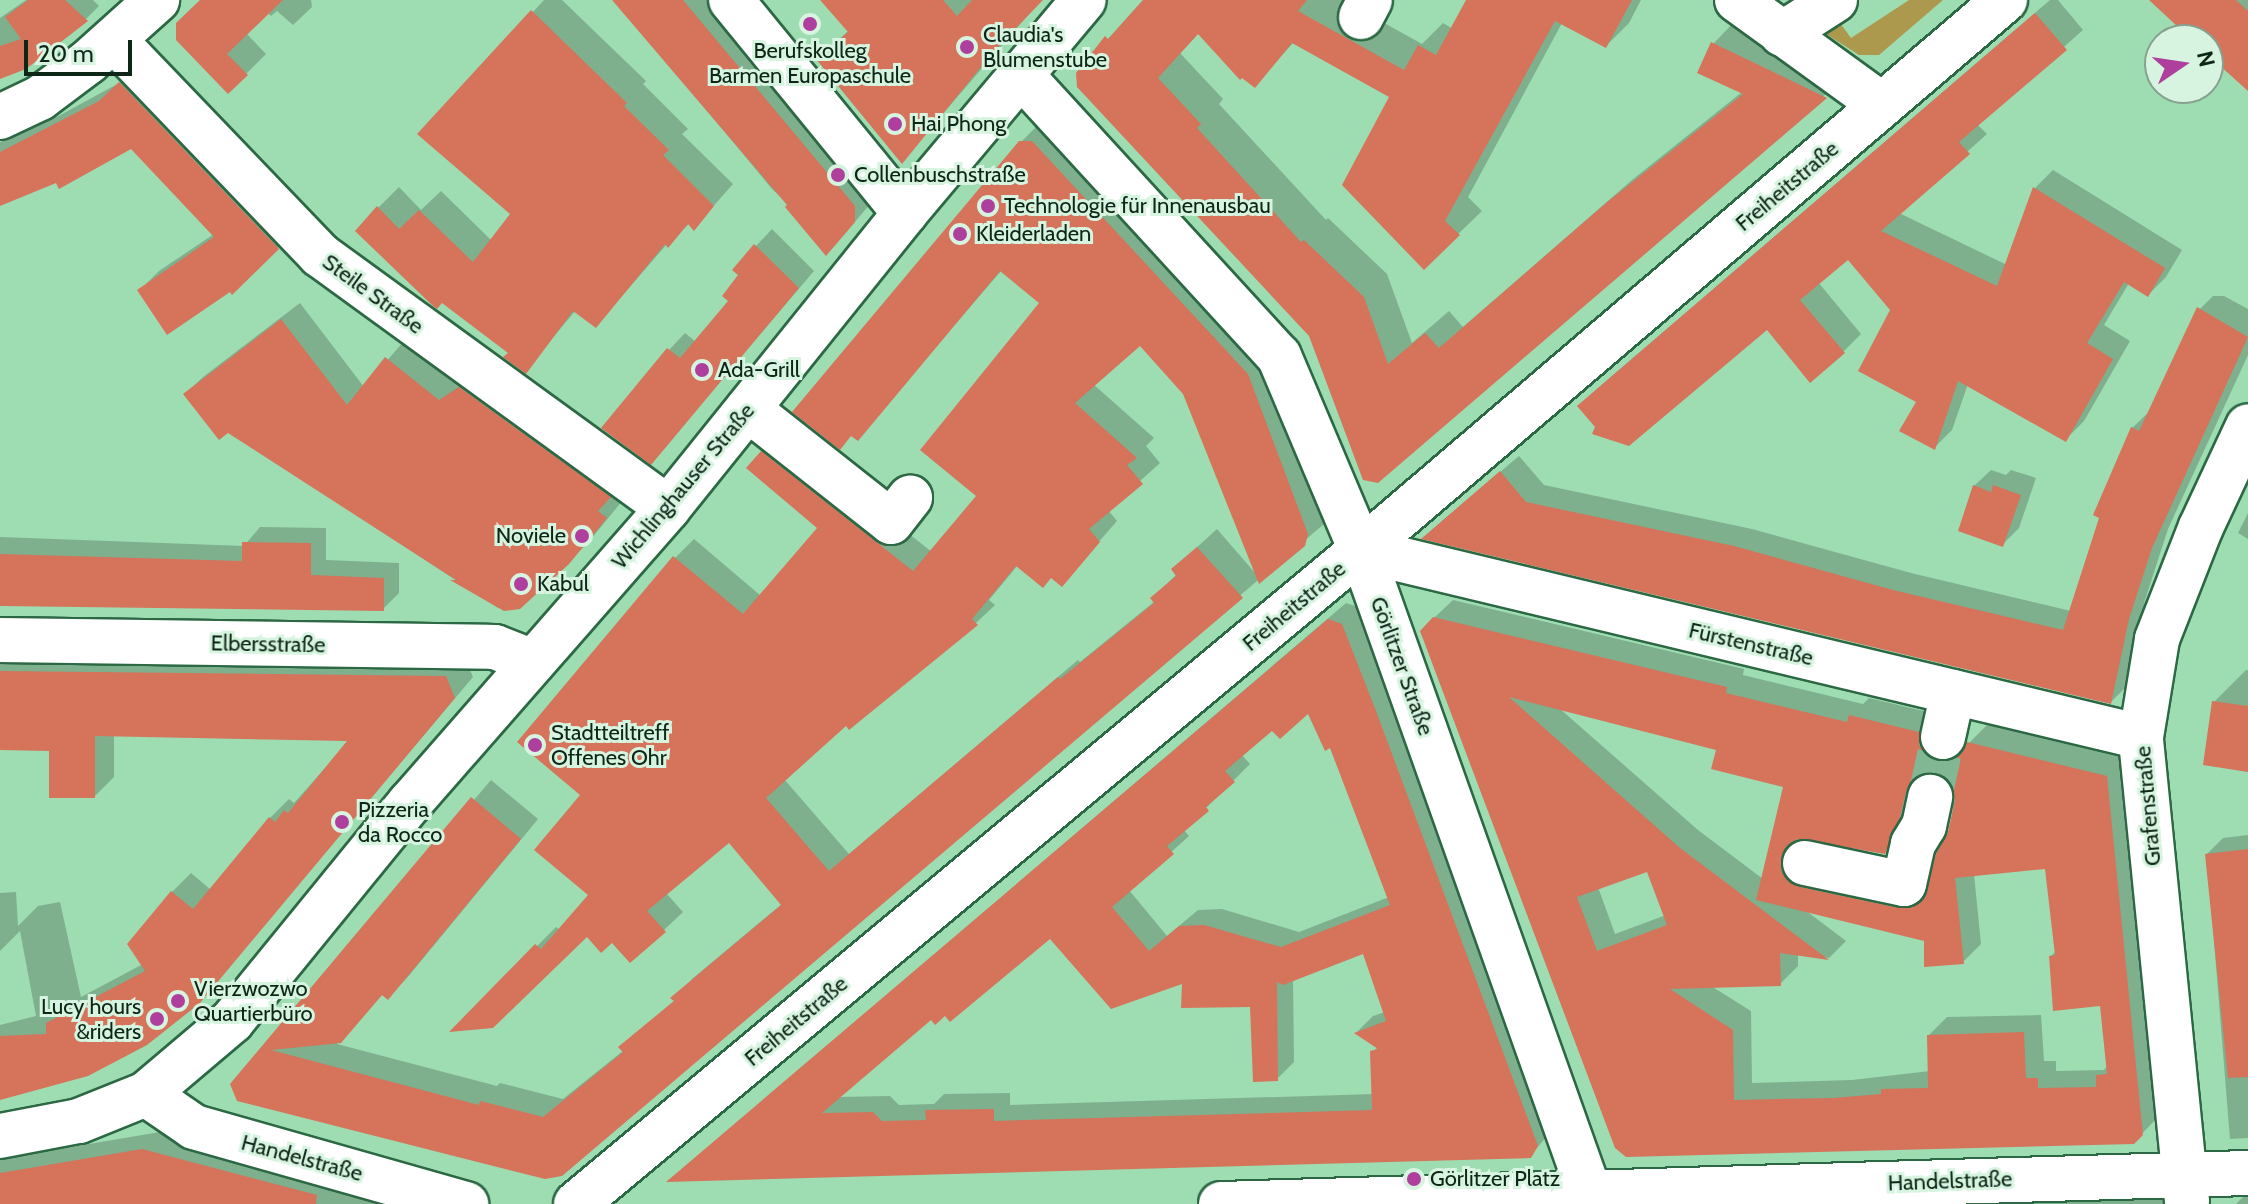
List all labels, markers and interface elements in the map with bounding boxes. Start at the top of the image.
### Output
marker: Berufskolleg Barmen Europaschule [801,15,819,33]
place label: Claudia's Blumenstube [983,21,1107,72]
scale bar [28,24,136,74]
north arrow [2144,24,2224,104]
place label: Berufskolleg Barmen Europaschule [709,37,911,88]
marker: Claudia's Blumenstube [958,38,976,56]
text: 20 m [38,39,94,68]
text: N [2191,48,2221,70]
place label: Hai Phong [911,111,1006,137]
marker: Hai Phong [886,115,904,133]
street label: Freiheitstraße [1730,135,1844,237]
place label: Collenbuschstraße [854,162,1026,188]
marker: Collenbuschstraße [829,166,847,184]
place label: Technologie für Innenausbau [1004,193,1271,219]
marker: Technologie für Innenausbau [979,197,997,215]
place label: Kleiderladen [976,221,1091,247]
marker: Kleiderladen [951,225,969,243]
street label: Steile Straße [317,249,429,339]
place label: Ada-Grill [718,357,800,383]
marker: Ada-Grill [693,361,711,379]
street label: Wichlinghauser Straße [606,398,760,574]
place label: Noviele [496,523,566,549]
marker: Noviele [573,527,591,545]
street label: Freiheitstraße [1237,555,1351,657]
place label: Kabul [537,571,589,597]
marker: Kabul [512,575,530,593]
street label: Görlitzer Straße [1365,593,1439,739]
street label: Fürstenstraße [1686,617,1816,671]
street label: Elbersstraße [210,630,326,658]
place label: Stadtteiltreff Offenes Ohr [551,719,669,770]
marker: Stadtteiltreff Offenes Ohr [526,736,544,754]
street label: Grafenstraße [2130,745,2166,867]
place label: Pizzeria da Rocco [358,796,442,848]
marker: Pizzeria da Rocco [333,813,351,831]
street label: Freiheitstraße [739,970,853,1072]
place label: Vierzwozwo Quartierbüro [194,975,313,1026]
marker: Vierzwozwo Quartierbüro [169,992,187,1010]
place label: Lucy hours &riders [41,993,141,1044]
marker: Lucy hours &riders [148,1010,166,1028]
street label: Handelstraße [238,1129,366,1187]
place label: Görlitzer Platz [1430,1166,1560,1192]
street label: Handelstraße [1887,1166,2013,1196]
marker: Görlitzer Platz [1405,1170,1423,1188]

